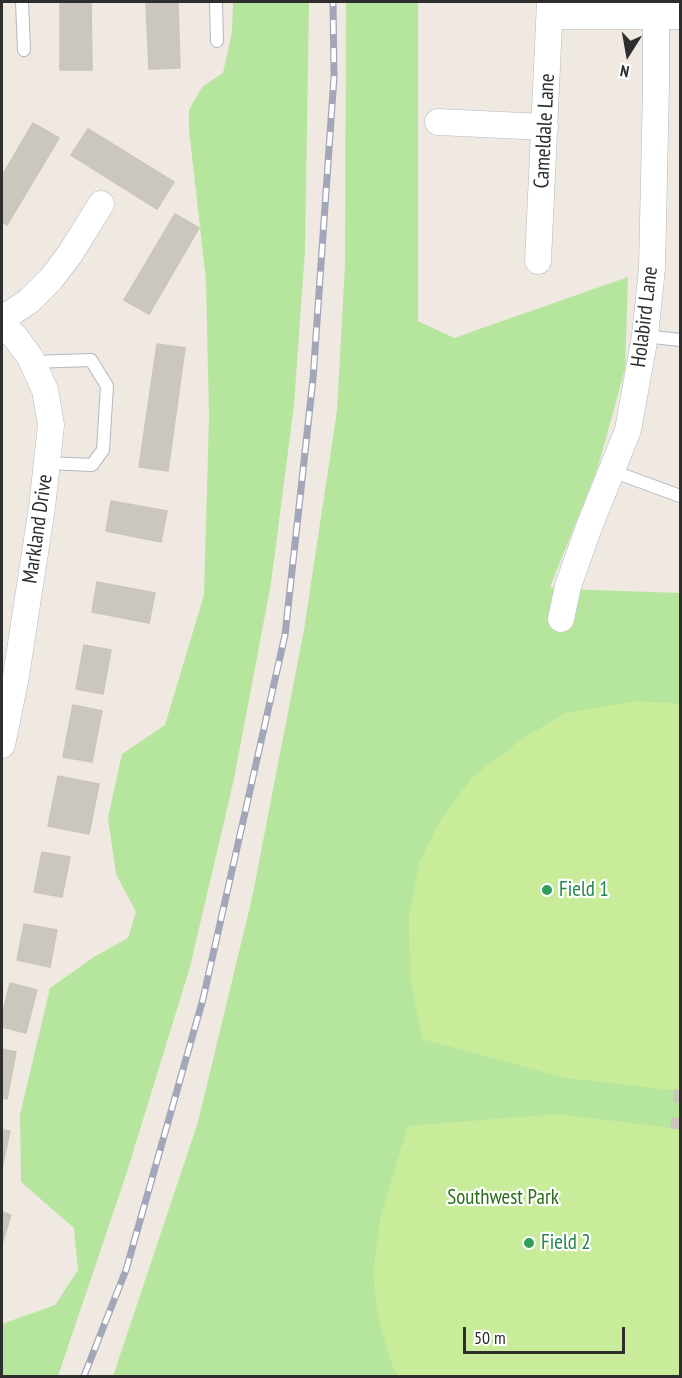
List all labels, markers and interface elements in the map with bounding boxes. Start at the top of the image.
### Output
north arrow [598,24,658,84]
text: N [618,61,631,82]
street label: Cameldale Lane [529,73,561,189]
street label: Holabird Lane [626,265,664,369]
street label: Markland Drive [18,473,58,585]
place label: Field 1 [559,877,609,903]
marker: Field 1 [540,883,554,897]
park label: Southwest Park [447,1185,559,1211]
place label: Field 2 [541,1230,591,1256]
marker: Field 2 [522,1236,536,1250]
scale bar [466,1315,628,1353]
text: 50 m [474,1326,506,1349]

